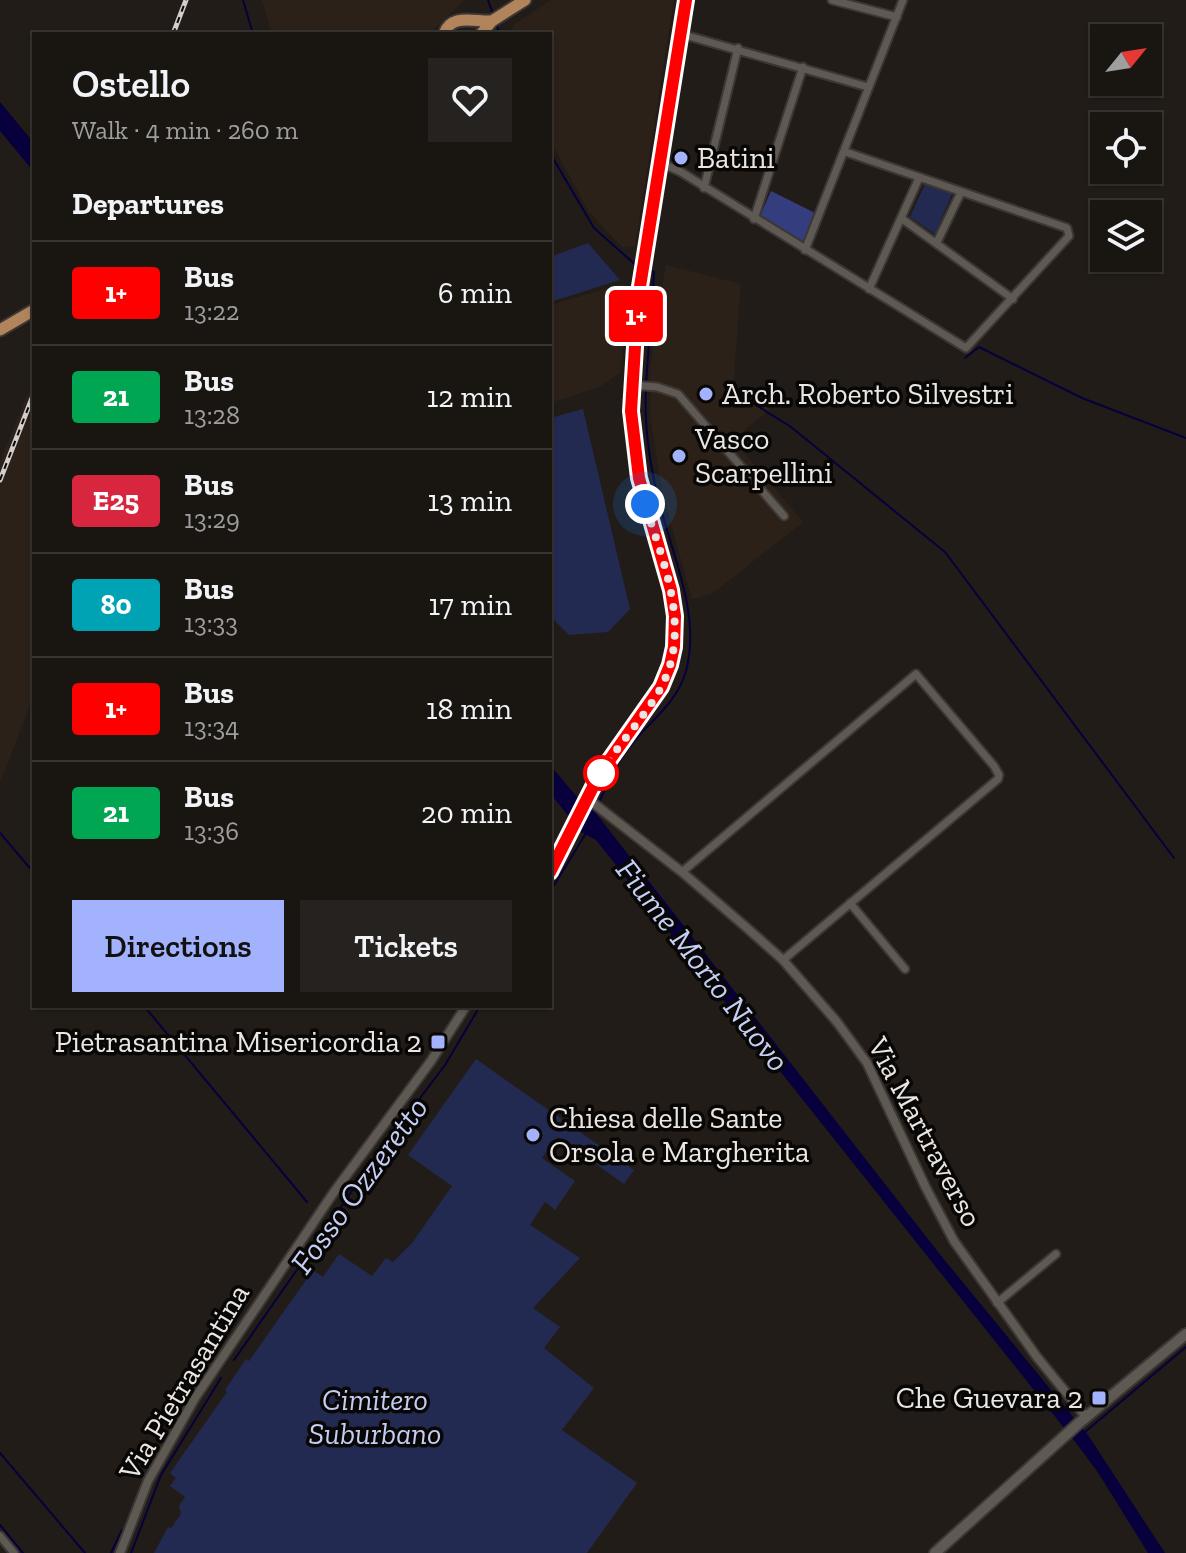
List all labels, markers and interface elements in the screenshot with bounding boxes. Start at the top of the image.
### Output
north arrow [1090,24,1162,96]
map controls [1090,24,1162,272]
button: heart [428,58,512,142]
text: Ostello [72,61,190,107]
button: locate [1090,112,1162,184]
text: Walk · 4 min · 260 m [72,114,298,146]
place label: Batini [697,140,775,176]
marker: Batini [672,149,690,167]
text: Departures [72,186,224,222]
button: layers [1090,200,1162,272]
text: Bus [184,259,234,295]
text: 6 min [438,275,512,311]
text: 1+ [105,276,127,309]
line badge: 1+ [600,290,672,342]
text: 13:22 [184,295,239,327]
text: 1+ [625,299,647,332]
text: Bus [184,363,234,399]
place label: Arch. Roberto Silvestri [722,376,1014,412]
text: 12 min [427,379,512,415]
text: 21 [103,380,129,413]
marker: Arch. Roberto Silvestri [697,385,715,403]
text: 13:28 [184,399,240,431]
place label: Vasco Scarpellini [694,421,833,491]
marker: Vasco Scarpellini [670,447,688,465]
text: Bus [184,467,234,503]
text: 13 min [427,483,512,519]
text: E25 [93,484,139,517]
your location [625,484,665,524]
text: 13:29 [184,503,240,535]
text: Bus [184,571,234,607]
text: 17 min [429,587,512,623]
text: 80 [100,588,132,621]
text: 13:33 [184,607,238,639]
text: Bus [184,675,234,711]
text: 18 min [426,691,512,727]
text: 1+ [105,692,127,725]
text: 13:34 [184,711,239,743]
unlabelled marker [584,756,618,790]
text: Bus [184,779,234,815]
text: 20 min [421,795,512,831]
text: 21 [103,796,129,829]
text: 13:36 [184,815,239,847]
water label: Fiume Morto Nuovo [608,851,798,1079]
button: Directions [72,900,284,992]
button: Tickets [300,900,512,992]
place label: Pietrasantina Misericordia 2 [55,1024,422,1060]
street label: Via Martraverso [859,1030,990,1233]
marker: Pietrasantina Misericordia 2 [429,1033,447,1051]
water label: Fosso Ozzeretto [282,1089,436,1281]
place label: Chiesa delle Sante Orsola e Margherita [549,1100,809,1170]
marker: Chiesa delle Sante Orsola e Margherita [524,1126,542,1144]
street label: Via Pietrasantina [111,1277,257,1487]
place label: Che Guevara 2 [896,1380,1083,1416]
park label: Cimitero Suburbano [309,1382,441,1452]
marker: Che Guevara 2 [1090,1389,1108,1407]

